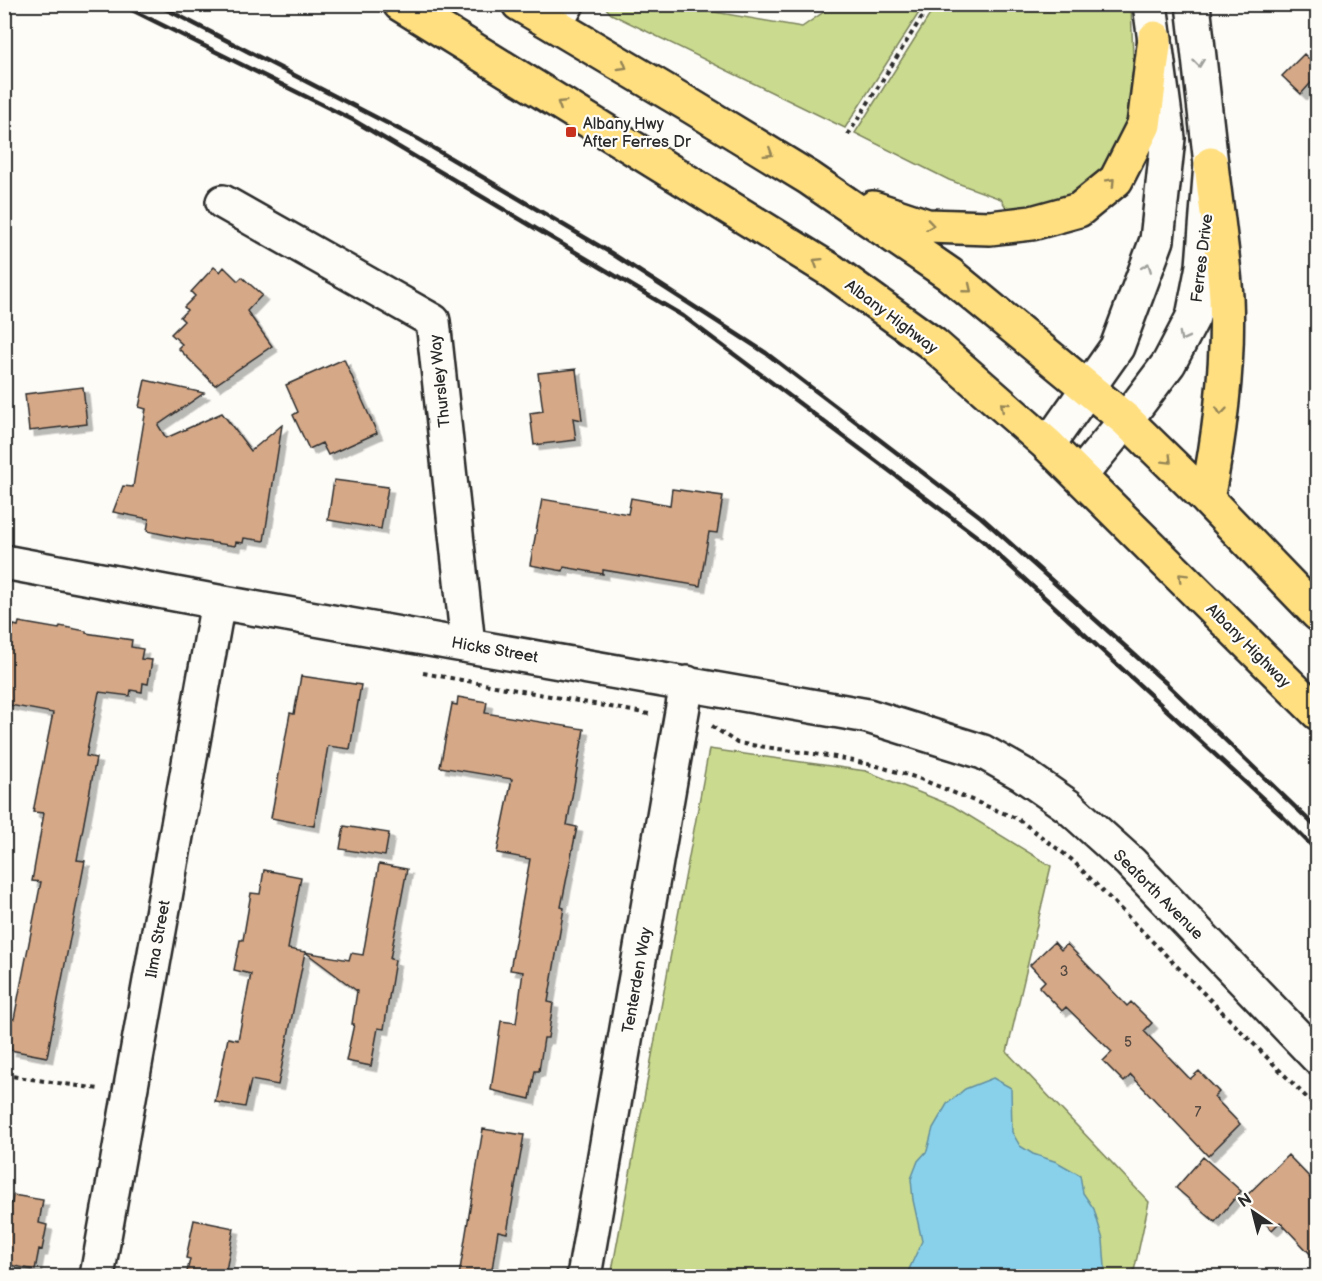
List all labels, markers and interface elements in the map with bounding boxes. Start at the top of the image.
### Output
one-way arrow [1193,58,1205,67]
one-way arrow [617,59,627,70]
one-way arrow [557,99,567,111]
place label: Albany Hwy After Ferres Dr [583,115,691,152]
marker: Albany Hwy After Ferres Dr [564,125,578,139]
one-way arrow [763,146,773,158]
one-way arrow [1104,178,1115,189]
street label: Ferres Drive [1188,212,1217,304]
one-way arrow [925,218,934,230]
one-way arrow [813,257,823,269]
one-way arrow [1140,262,1152,273]
street label: Albany Highway [841,276,942,359]
one-way arrow [961,281,972,292]
one-way arrow [1179,331,1190,341]
street label: Thursley Way [426,333,455,428]
one-way arrow [1000,402,1011,413]
one-way arrow [1215,406,1228,415]
one-way arrow [1161,453,1172,464]
one-way arrow [1178,574,1189,585]
street label: Albany Highway [1202,600,1295,693]
street label: Hicks Street [450,634,540,667]
street label: Seaforth Avenue [1109,846,1207,944]
street label: Ilma Street [142,899,175,980]
street label: Tenterden Way [619,925,656,1035]
house number: 3 [1060,963,1068,980]
house number: 5 [1124,1034,1132,1051]
house number: 7 [1195,1104,1202,1121]
north arrow [1223,1182,1283,1242]
text: N [1235,1190,1256,1212]

